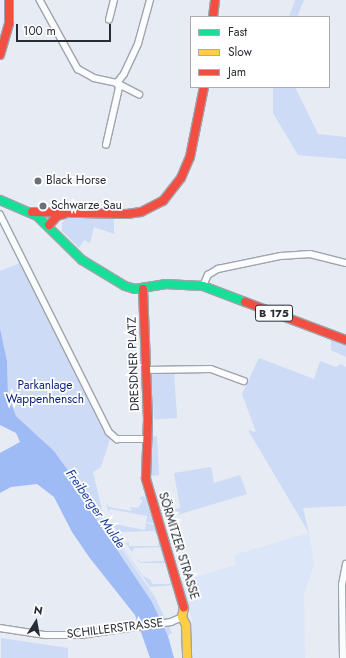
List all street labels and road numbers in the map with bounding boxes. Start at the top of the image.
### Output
road number: B 175 [255,304,293,322]
street label: DRESDNER PLATZ [125,317,143,411]
street label: SÖRMITZER STRASSE [155,491,201,601]
street label: SCHILLERSTRASSE [66,616,164,642]

